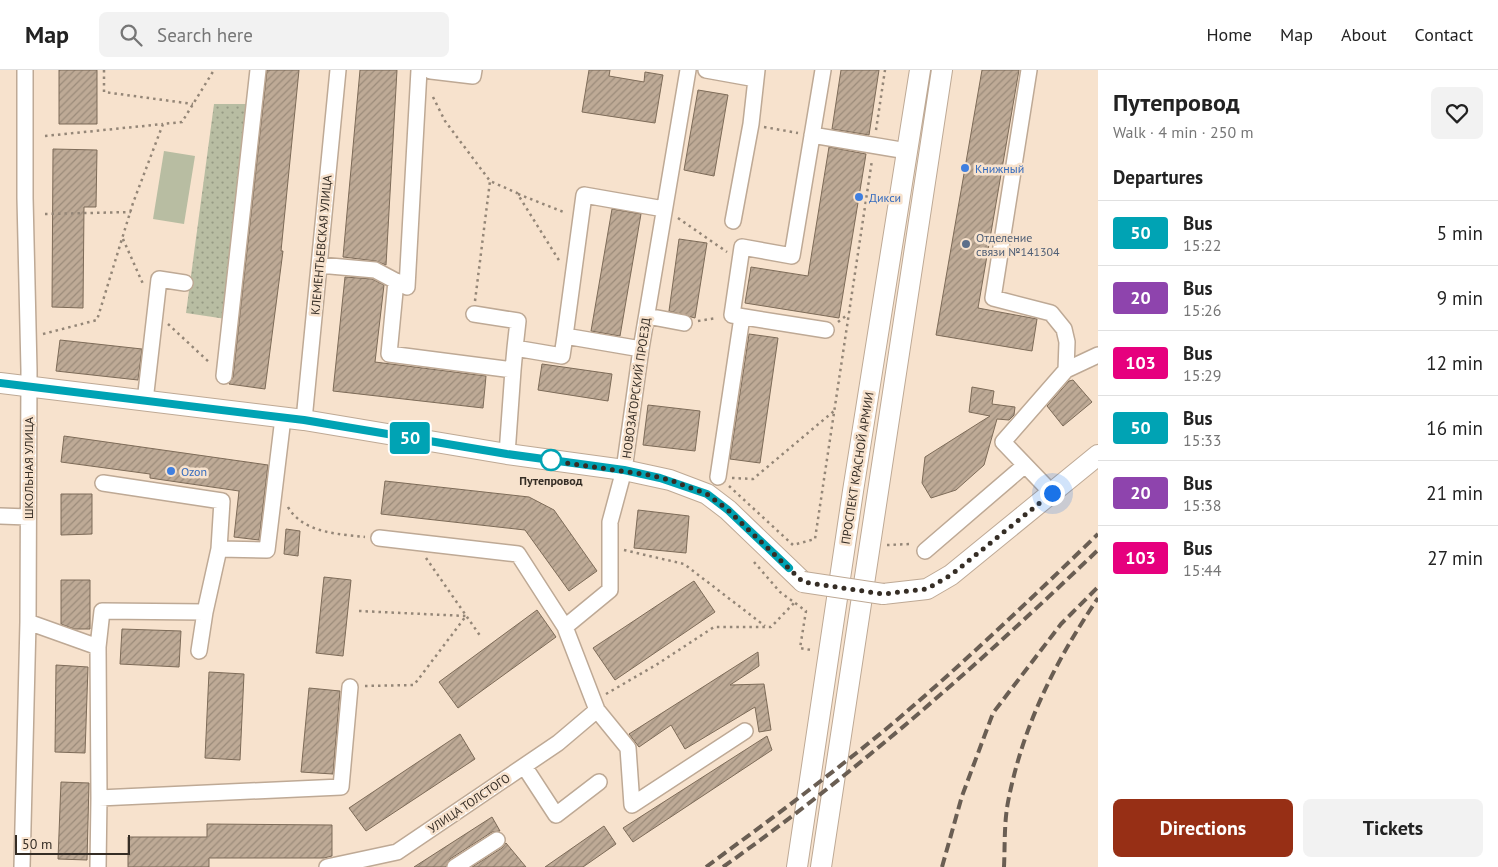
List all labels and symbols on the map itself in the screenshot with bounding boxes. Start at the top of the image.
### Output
place label: Книжный [975,161,1024,176]
marker: Книжный [959,162,971,174]
street label: КЛЕМЕНТЬЕВСКАЯ УЛИЦА [307,174,335,316]
place label: Дикси [869,190,901,205]
marker: Дикси [853,191,865,203]
place label: Отделение связи №141304 [976,230,1060,259]
marker: Отделение связи №141304 [960,238,972,250]
street label: НОВОЗАГОРСКИЙ ПРОЕЗД [619,317,653,459]
street label: ПРОСПЕКТ КРАСНОЙ АРМИИ [838,391,876,545]
street label: ШКОЛЬНАЯ УЛИЦА [21,417,36,519]
line badge: 50 [388,422,432,454]
marker: Путепровод [540,449,562,471]
place label: Ozon [181,464,207,479]
marker: Ozon [165,465,177,477]
place label: Путепровод [519,473,583,488]
your location [1040,481,1065,506]
street label: УЛИЦА ТОЛСТОГО [425,770,513,836]
scale bar [15,832,130,855]

